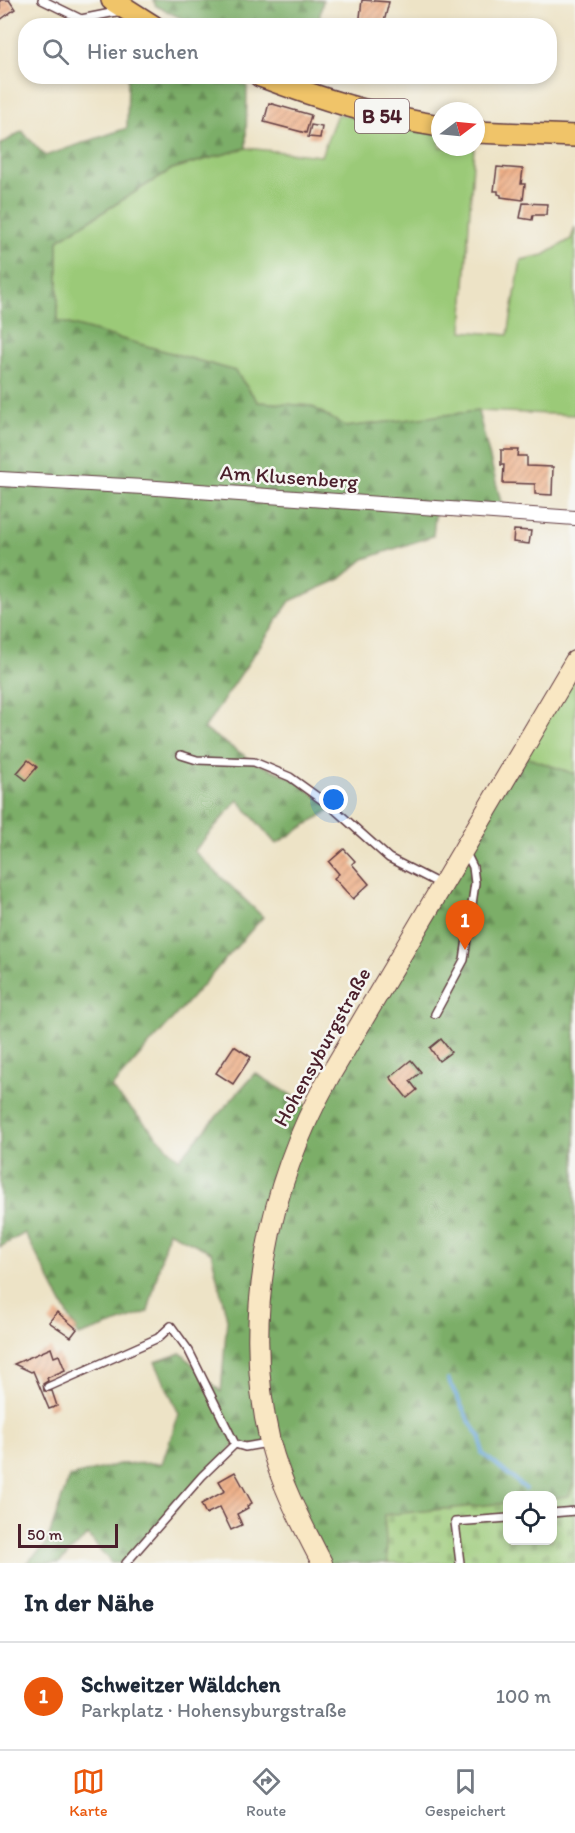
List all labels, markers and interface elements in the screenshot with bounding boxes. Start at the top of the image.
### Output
search box [18,18,557,84]
icon: search [39,35,72,68]
text: Hier suchen [87,38,198,65]
road number: B 54 [355,99,409,133]
north arrow [431,102,485,156]
street label: Am Klusenberg [219,459,359,494]
your location [319,785,348,814]
pin: 1 [446,900,484,950]
street label: Hohensyburgstraße [267,963,376,1131]
map controls [503,1491,557,1545]
button: locate [503,1491,557,1545]
scale bar [18,1521,118,1548]
text: 50 m [27,1525,62,1544]
text: In der Nähe [24,1586,154,1618]
text: Schweitzer Wäldchen [81,1671,280,1698]
text: 1 [39,1684,48,1708]
text: 100 m [496,1684,551,1708]
text: Parkplatz · Hohensyburgstraße [81,1698,347,1722]
tab: Karte [69,1765,108,1820]
tab: Route [246,1765,286,1820]
tab: Gespeichert [425,1765,506,1820]

